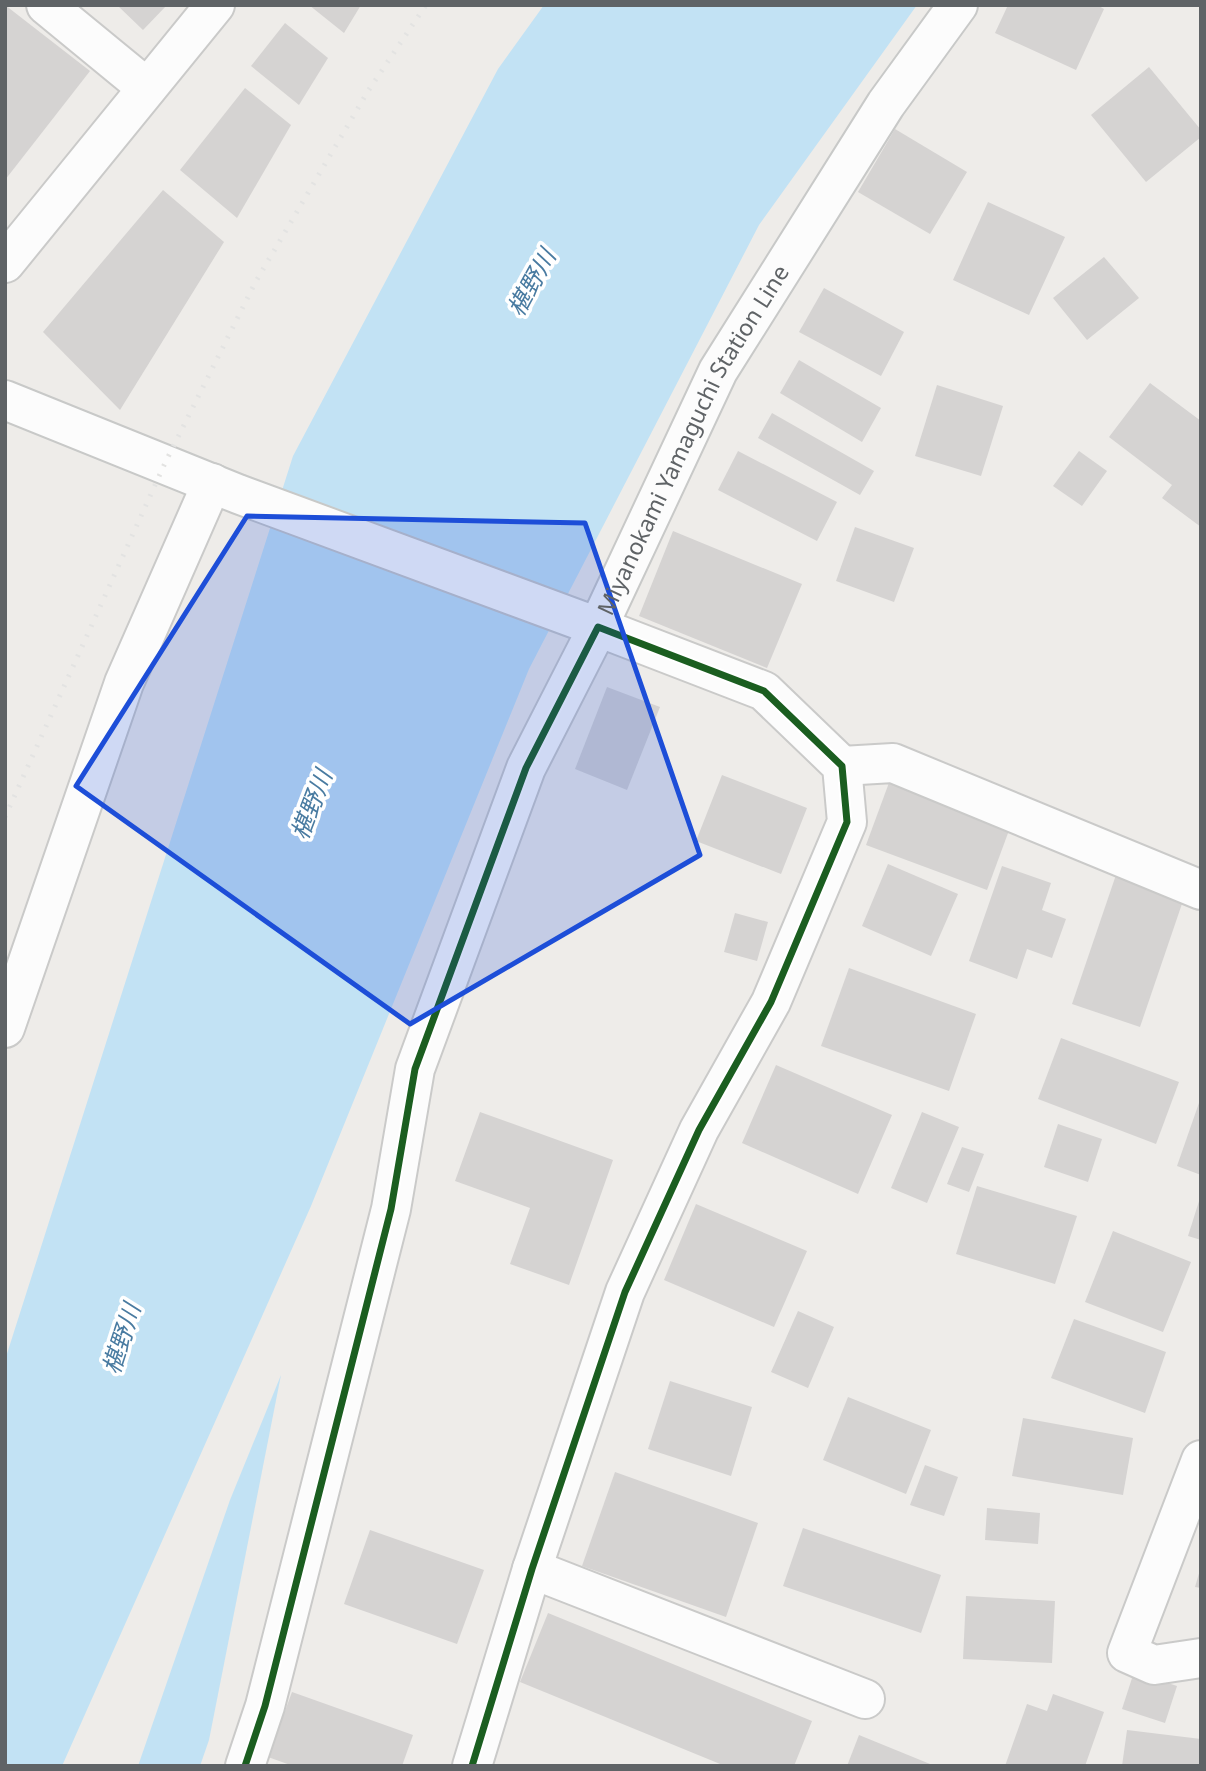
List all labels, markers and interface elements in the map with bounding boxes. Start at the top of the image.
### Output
water label: 椹野川 [499,240,564,322]
street label: Miyanokami Yamaguchi Station Line [589,258,796,620]
water label: 椹野川 [282,762,340,844]
water label: 椹野川 [94,1296,148,1378]

